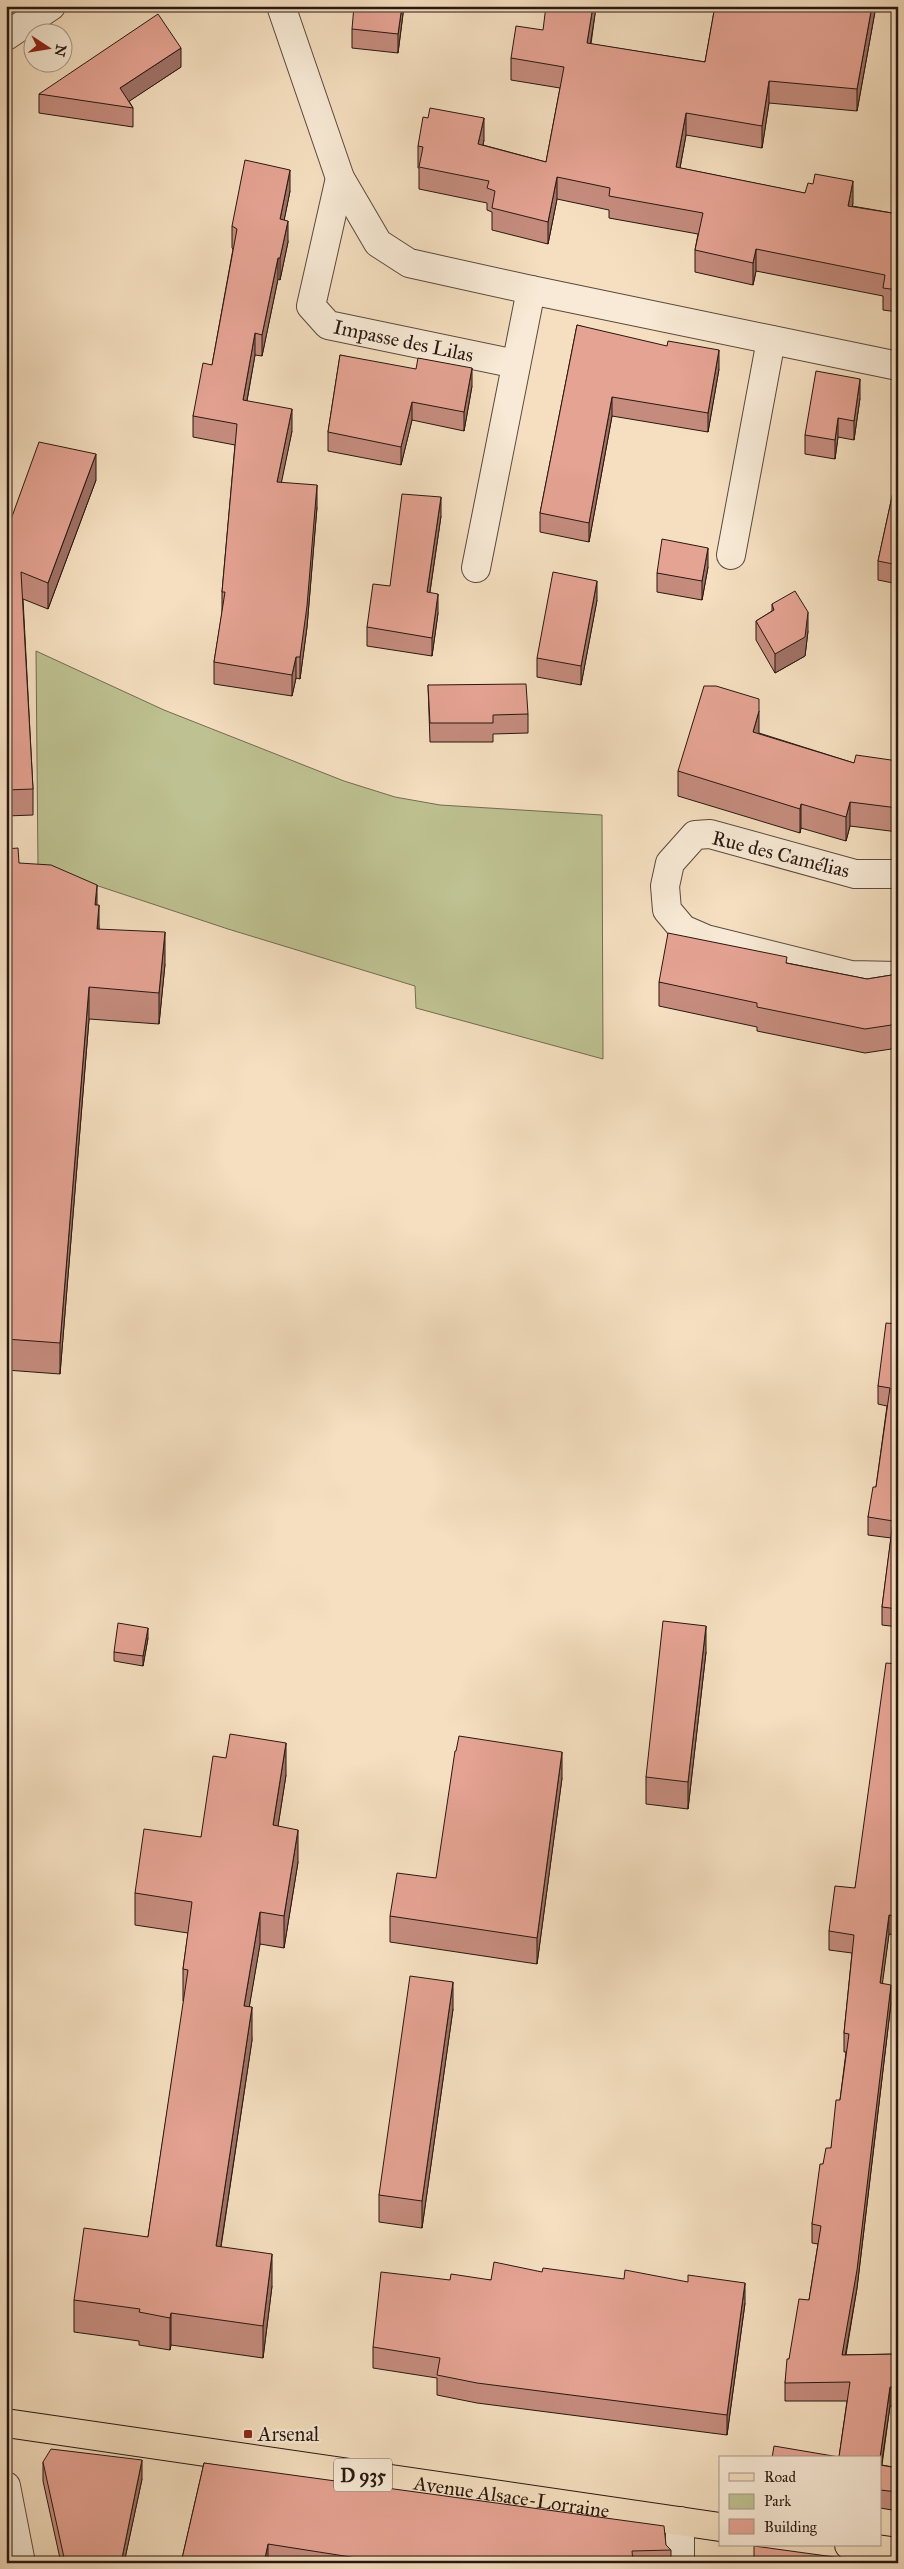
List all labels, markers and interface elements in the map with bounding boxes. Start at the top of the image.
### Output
north arrow [22,22,72,72]
text: N [51,43,70,58]
street label: Impasse des Lilas [331,314,476,367]
street label: Rue des Camélias [710,825,852,883]
place label: Arsenal [257,2422,320,2446]
marker: Arsenal [242,2428,254,2440]
legend [719,2456,882,2546]
road number: D 935 [334,2458,392,2492]
text: Road [764,2468,796,2486]
street label: Avenue Alsace-Lorraine [411,2470,611,2523]
text: Park [764,2492,791,2510]
text: Building [764,2518,818,2536]

